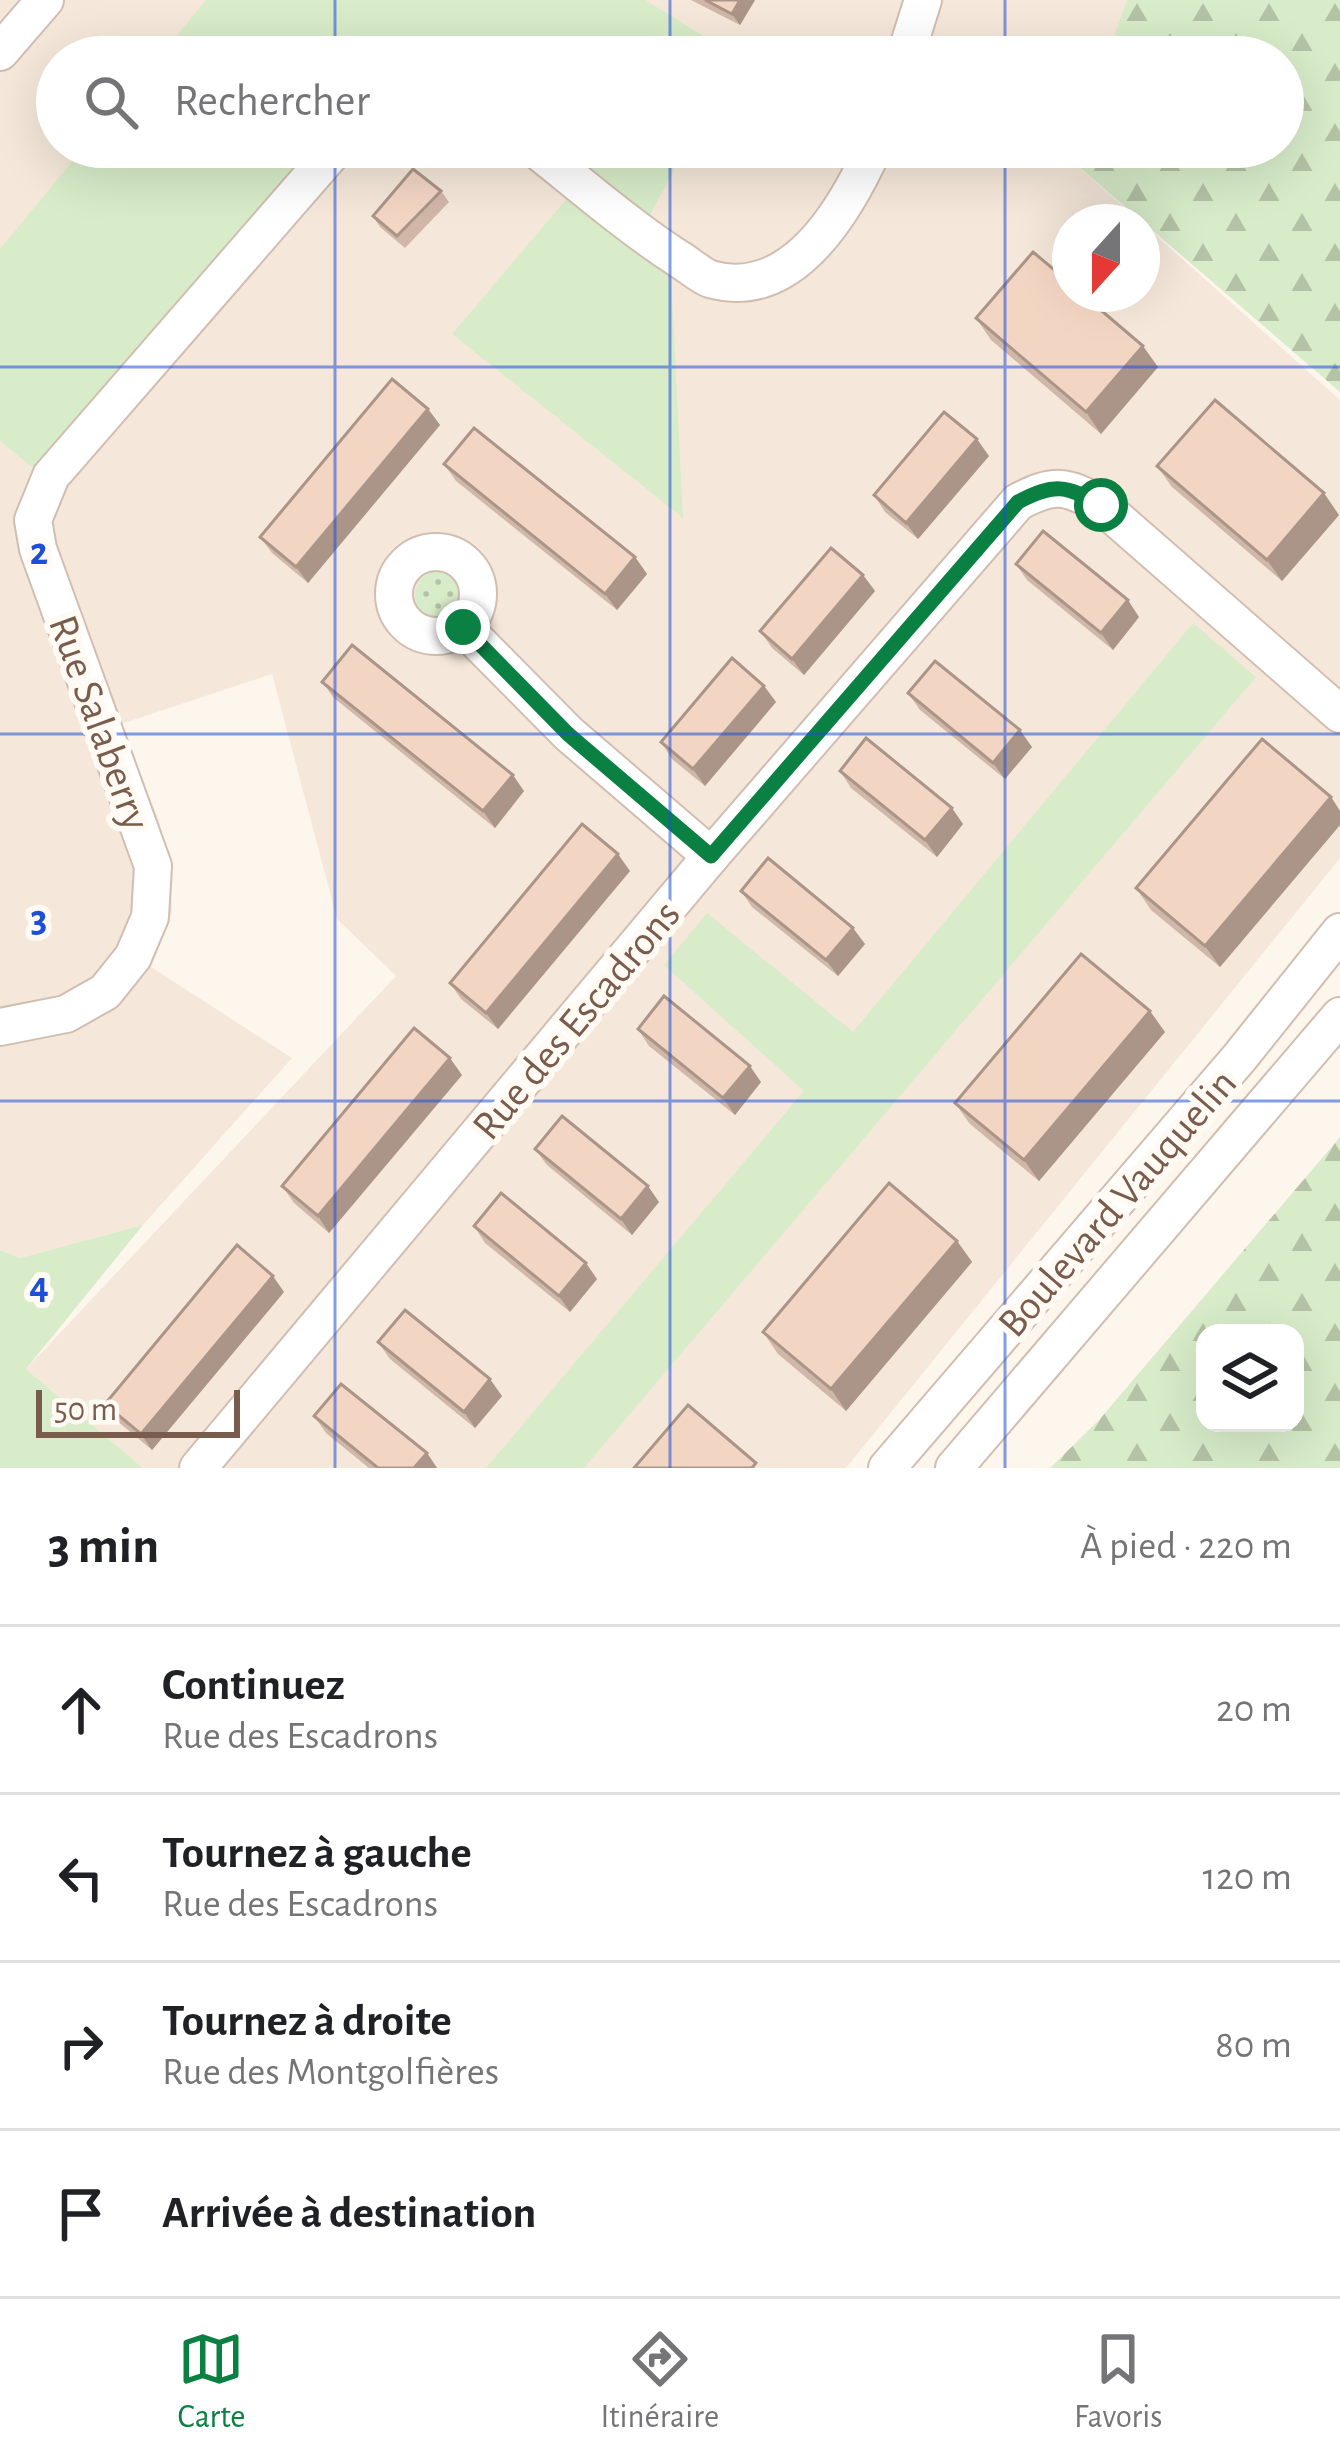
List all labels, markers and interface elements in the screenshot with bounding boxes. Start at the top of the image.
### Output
search box [36,36,1304,168]
icon: search [78,69,144,135]
text: Rechercher [174,79,370,124]
north arrow [1052,204,1160,312]
route start [1074,478,1128,532]
text: 2 [30,533,48,572]
route end [436,600,490,654]
street label: Rue Salaberry [41,610,157,836]
street label: Rue des Escadrons [465,893,688,1148]
text: 3 [31,900,47,939]
street label: Boulevard Vauquelin [991,1062,1244,1345]
text: 4 [29,1267,49,1306]
map controls [1196,1324,1304,1432]
button: layers [1196,1324,1304,1432]
scale bar [36,1384,240,1437]
text: 50 m [54,1394,117,1427]
text: 3 min [48,1521,159,1572]
text: À pied · 220 m [1080,1527,1292,1566]
text: Continuez [162,1663,345,1708]
icon: ahead [48,1677,114,1743]
text: 20 m [1216,1690,1292,1729]
text: Rue des Escadrons [162,1717,438,1756]
text: Tournez à gauche [162,1831,472,1876]
icon: left [48,1845,114,1911]
text: 120 m [1203,1858,1292,1897]
text: Rue des Escadrons [162,1885,438,1924]
text: Tournez à droite [162,1999,452,2044]
icon: right [48,2013,114,2079]
text: 80 m [1215,2026,1292,2065]
text: Rue des Montgolfières [162,2053,499,2092]
icon: arrive [48,2181,114,2247]
text: Arrivée à destination [162,2191,536,2236]
tab: Carte [177,2326,245,2438]
tab: Itinéraire [600,2326,719,2438]
tab: Favoris [1074,2326,1162,2438]

